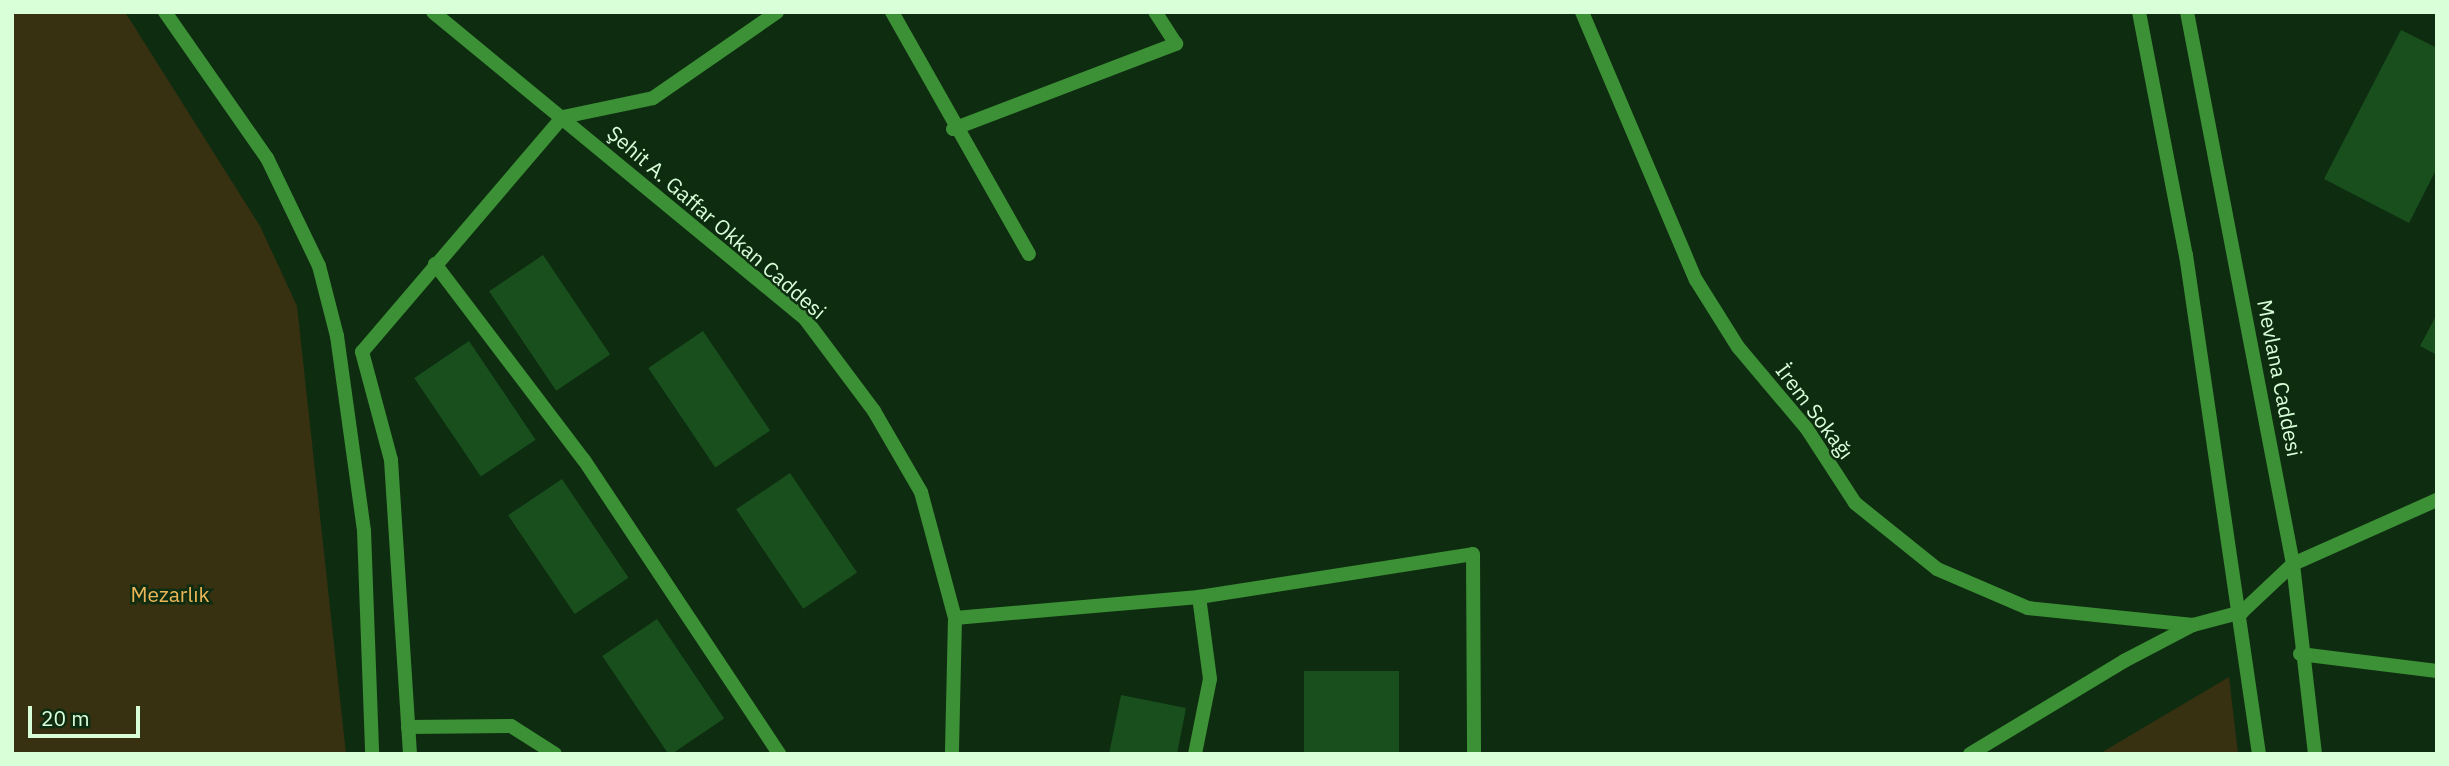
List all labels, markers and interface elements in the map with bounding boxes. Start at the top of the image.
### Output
street label: Şehit A. Gaffar Okkan Caddesi [602,120,832,324]
street label: Mevlana Caddesi [2252,297,2308,459]
street label: İrem Sokağı [1771,358,1859,464]
park label: Mezarlık [130,581,210,607]
scale bar [32,692,144,736]
text: 20 m [41,704,90,732]

